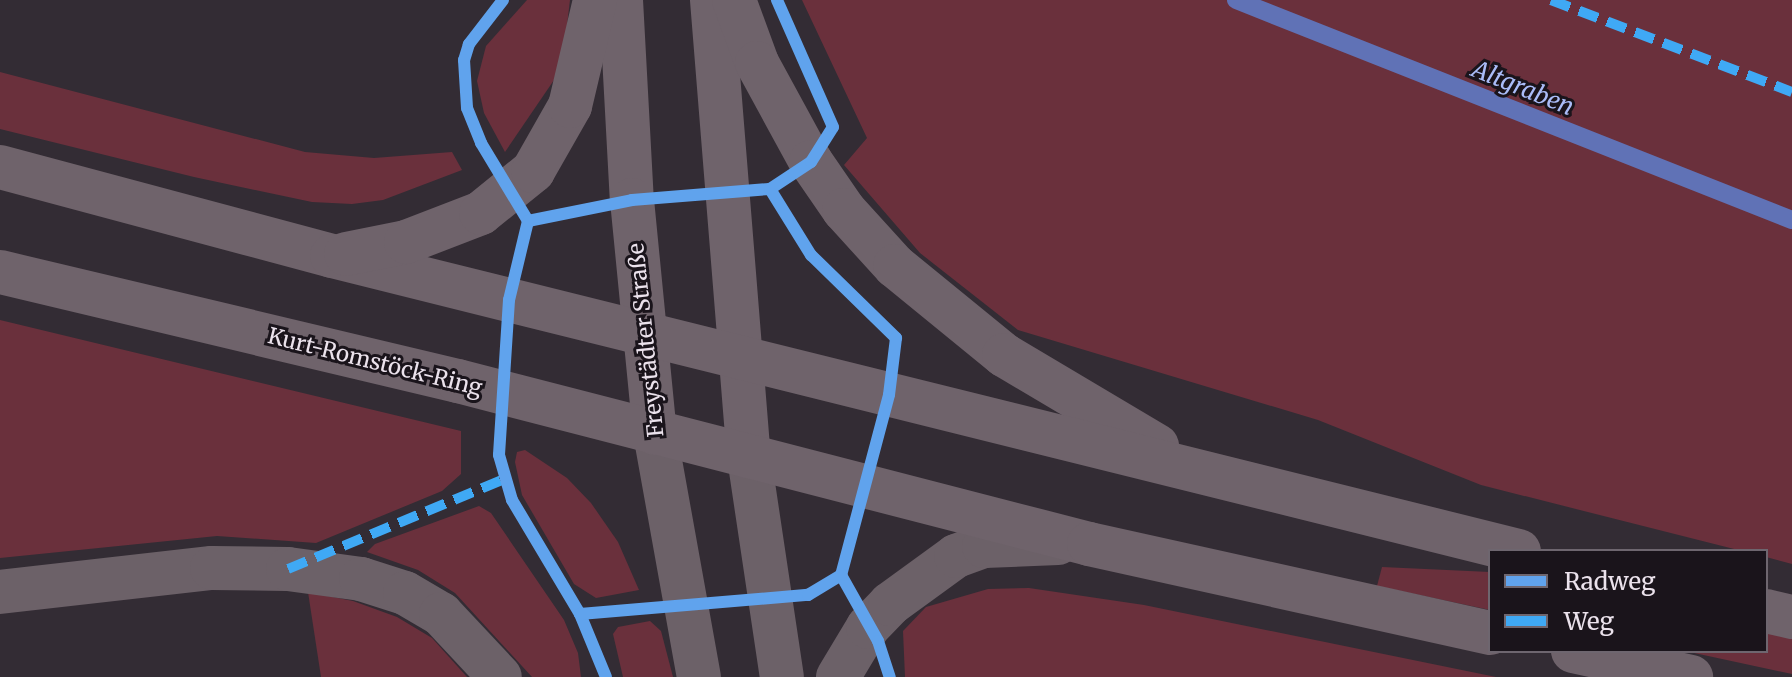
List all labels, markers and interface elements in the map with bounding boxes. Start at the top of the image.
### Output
water label: Altgraben [1468,55,1578,121]
street label: Freystädter Straße [623,242,669,438]
street label: Kurt-Romstöck-Ring [265,323,485,401]
legend [1488,549,1768,653]
text: Radweg [1564,566,1656,597]
text: Weg [1564,606,1614,637]

